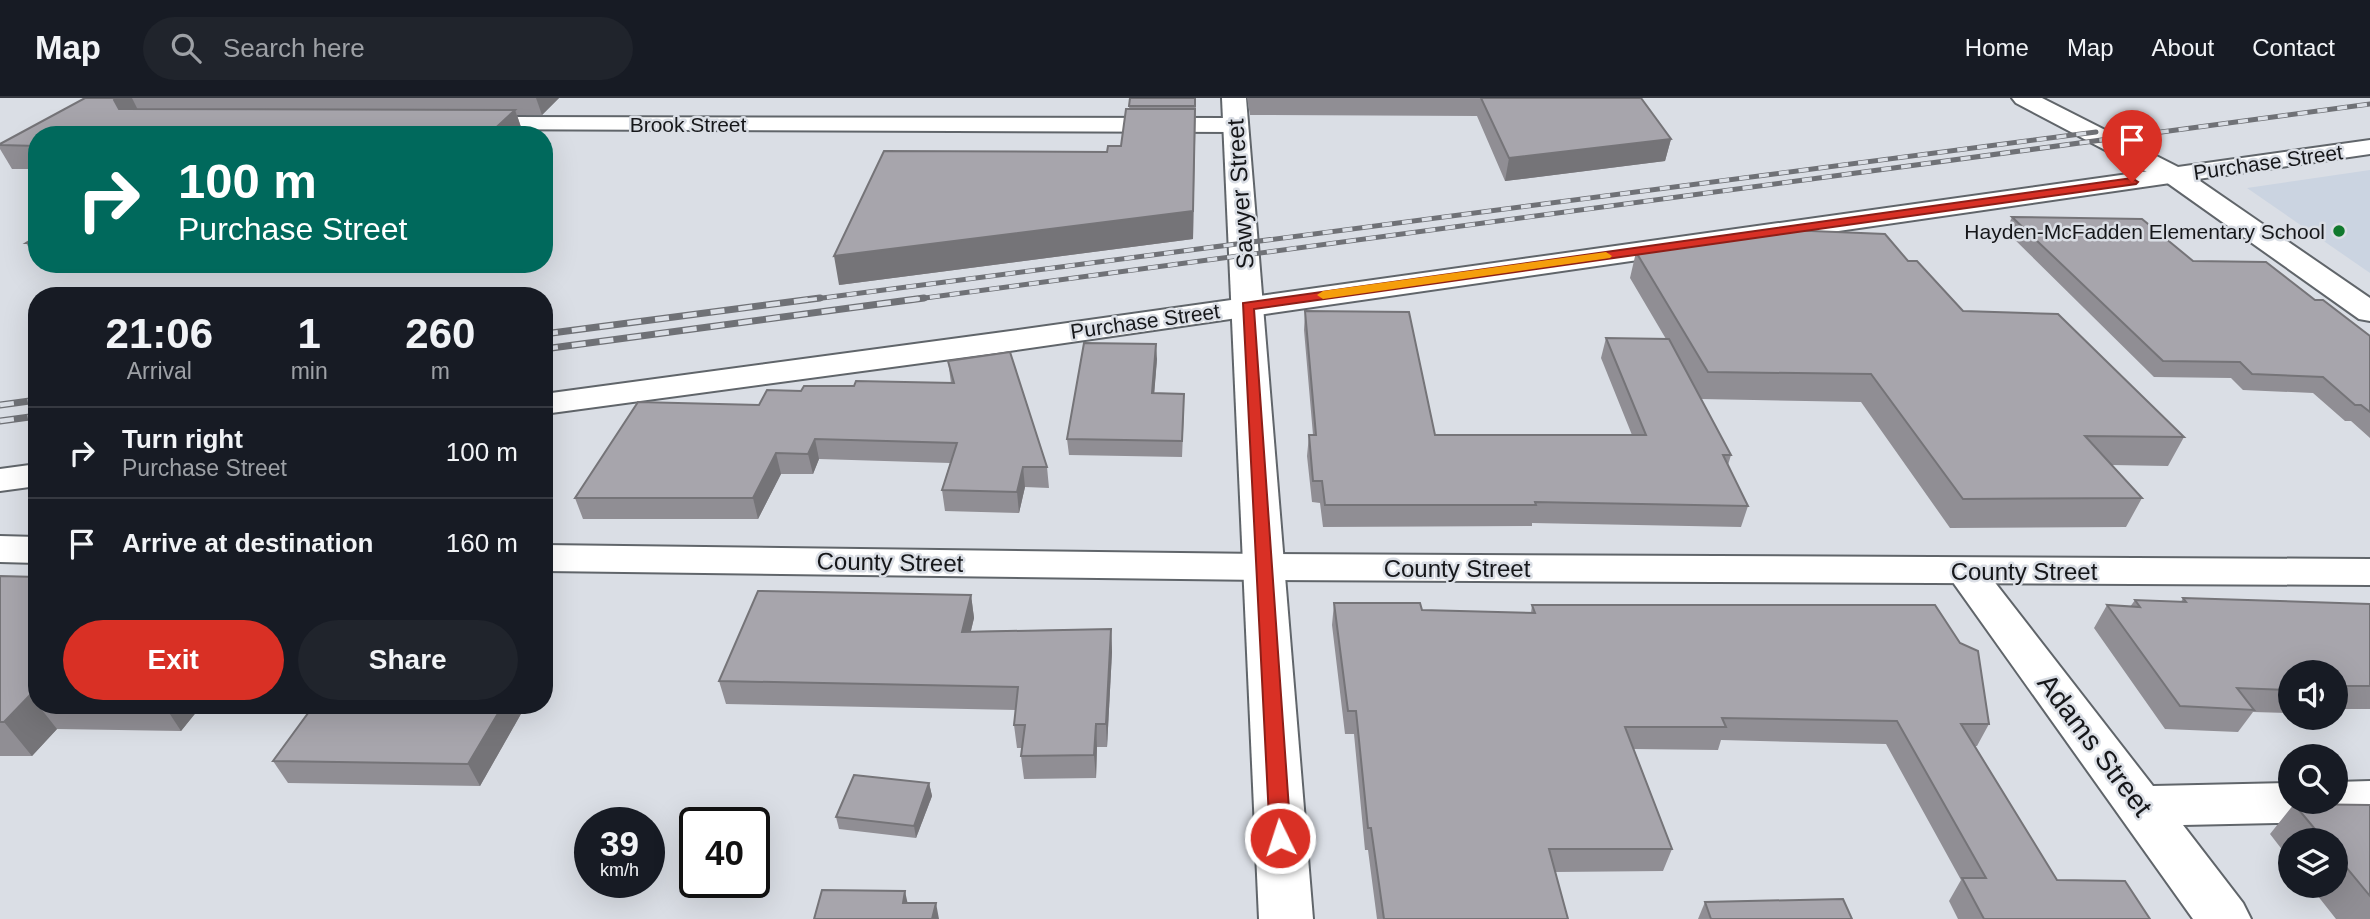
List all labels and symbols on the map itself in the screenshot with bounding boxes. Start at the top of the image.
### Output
pin [2102,110,2162,182]
street label: Brook Street [630,113,747,136]
street label: Sawyer Street [1221,118,1259,270]
street label: Purchase Street [2192,140,2344,184]
place label: Hayden-McFadden Elementary School [1964,220,2325,243]
marker: Hayden-McFadden Elementary School [2331,223,2347,239]
street label: Purchase Street [1069,299,1221,343]
street label: County Street [816,547,964,577]
street label: County Street [1384,555,1531,582]
street label: County Street [1951,558,2098,585]
street label: Adams Street [2032,668,2159,822]
position arrow [1243,801,1317,875]
speed limit sign: 40 [679,807,770,898]

